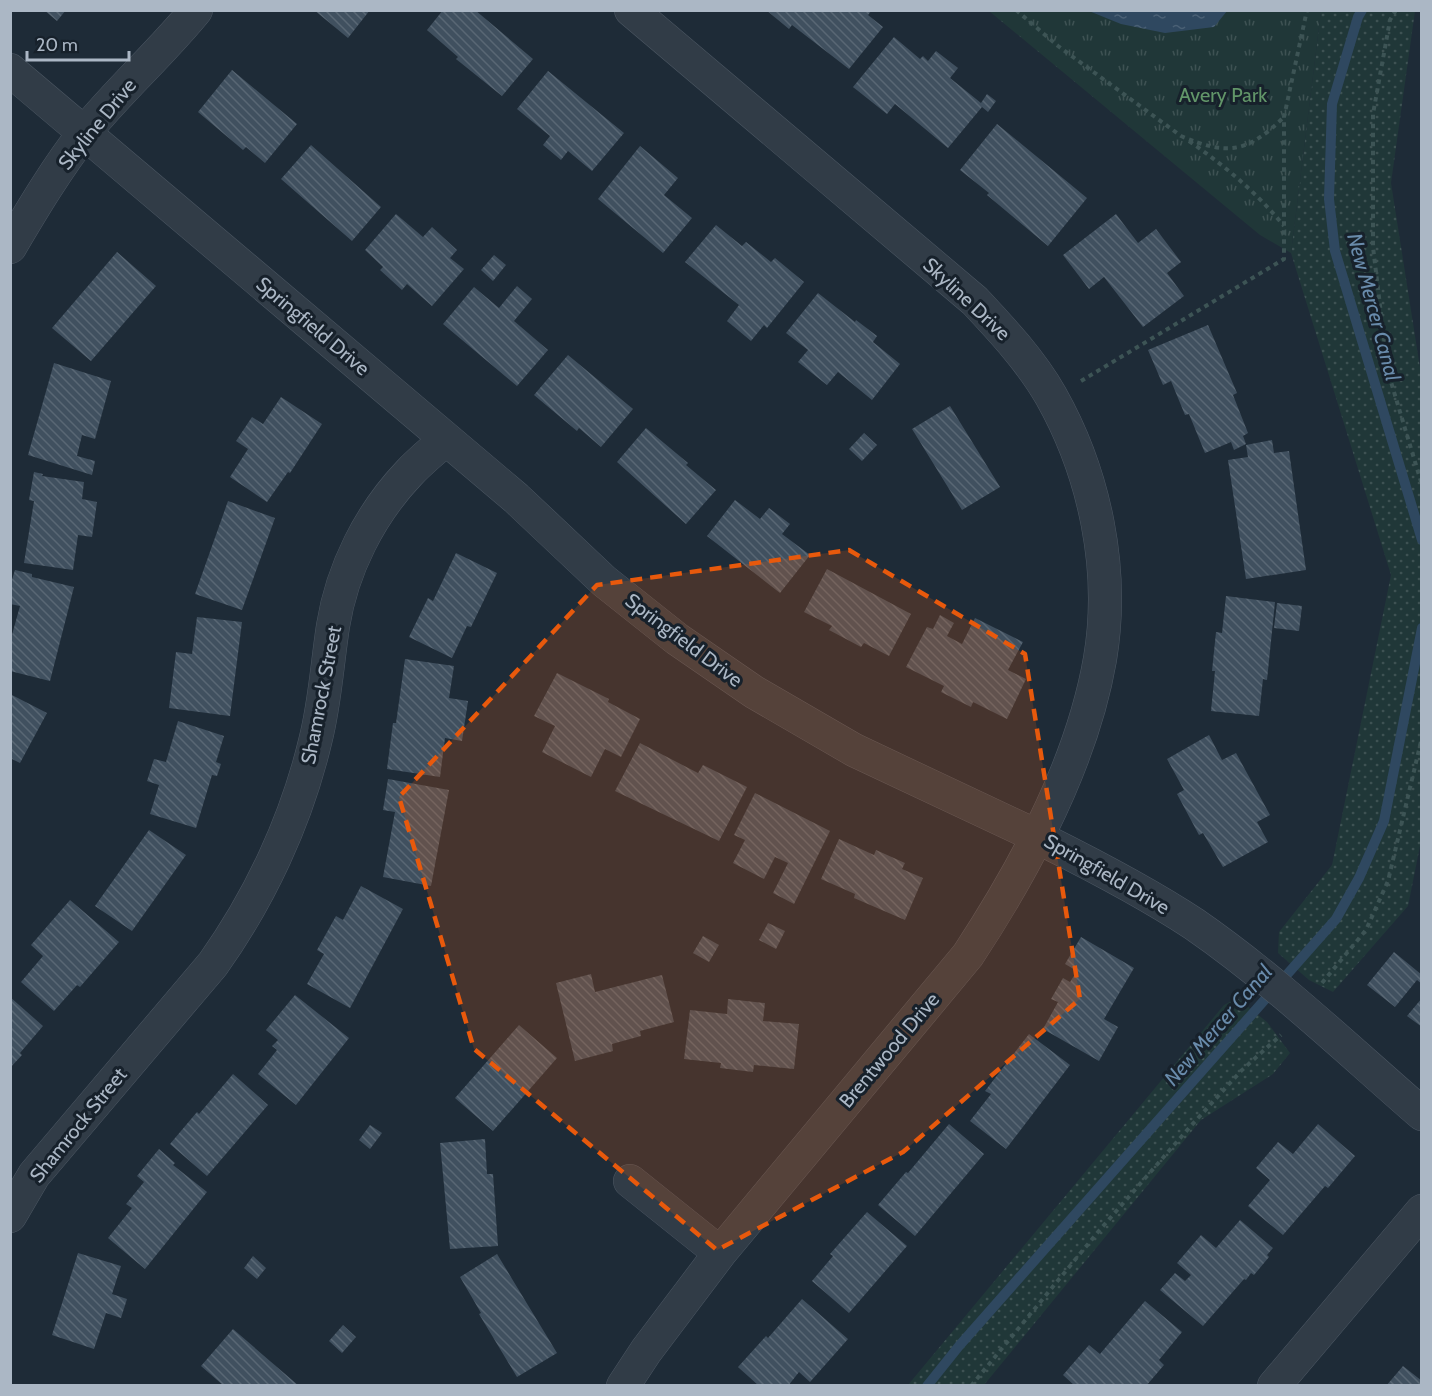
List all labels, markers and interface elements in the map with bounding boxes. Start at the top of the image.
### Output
scale bar [27,24,129,62]
text: 20 m [36,34,78,56]
street label: Skyline Drive [53,74,141,174]
park label: Avery Park [1179,83,1267,107]
water label: New Mercer Canal [1342,230,1406,384]
street label: Skyline Drive [918,253,1016,345]
street label: Springfield Drive [251,272,375,380]
street label: Springfield Drive [621,588,747,692]
street label: Shamrock Street [296,623,346,766]
street label: Springfield Drive [1040,828,1174,920]
water label: New Mercer Canal [1159,959,1277,1091]
street label: Brentwood Drive [834,988,944,1112]
street label: Shamrock Street [24,1063,132,1187]

